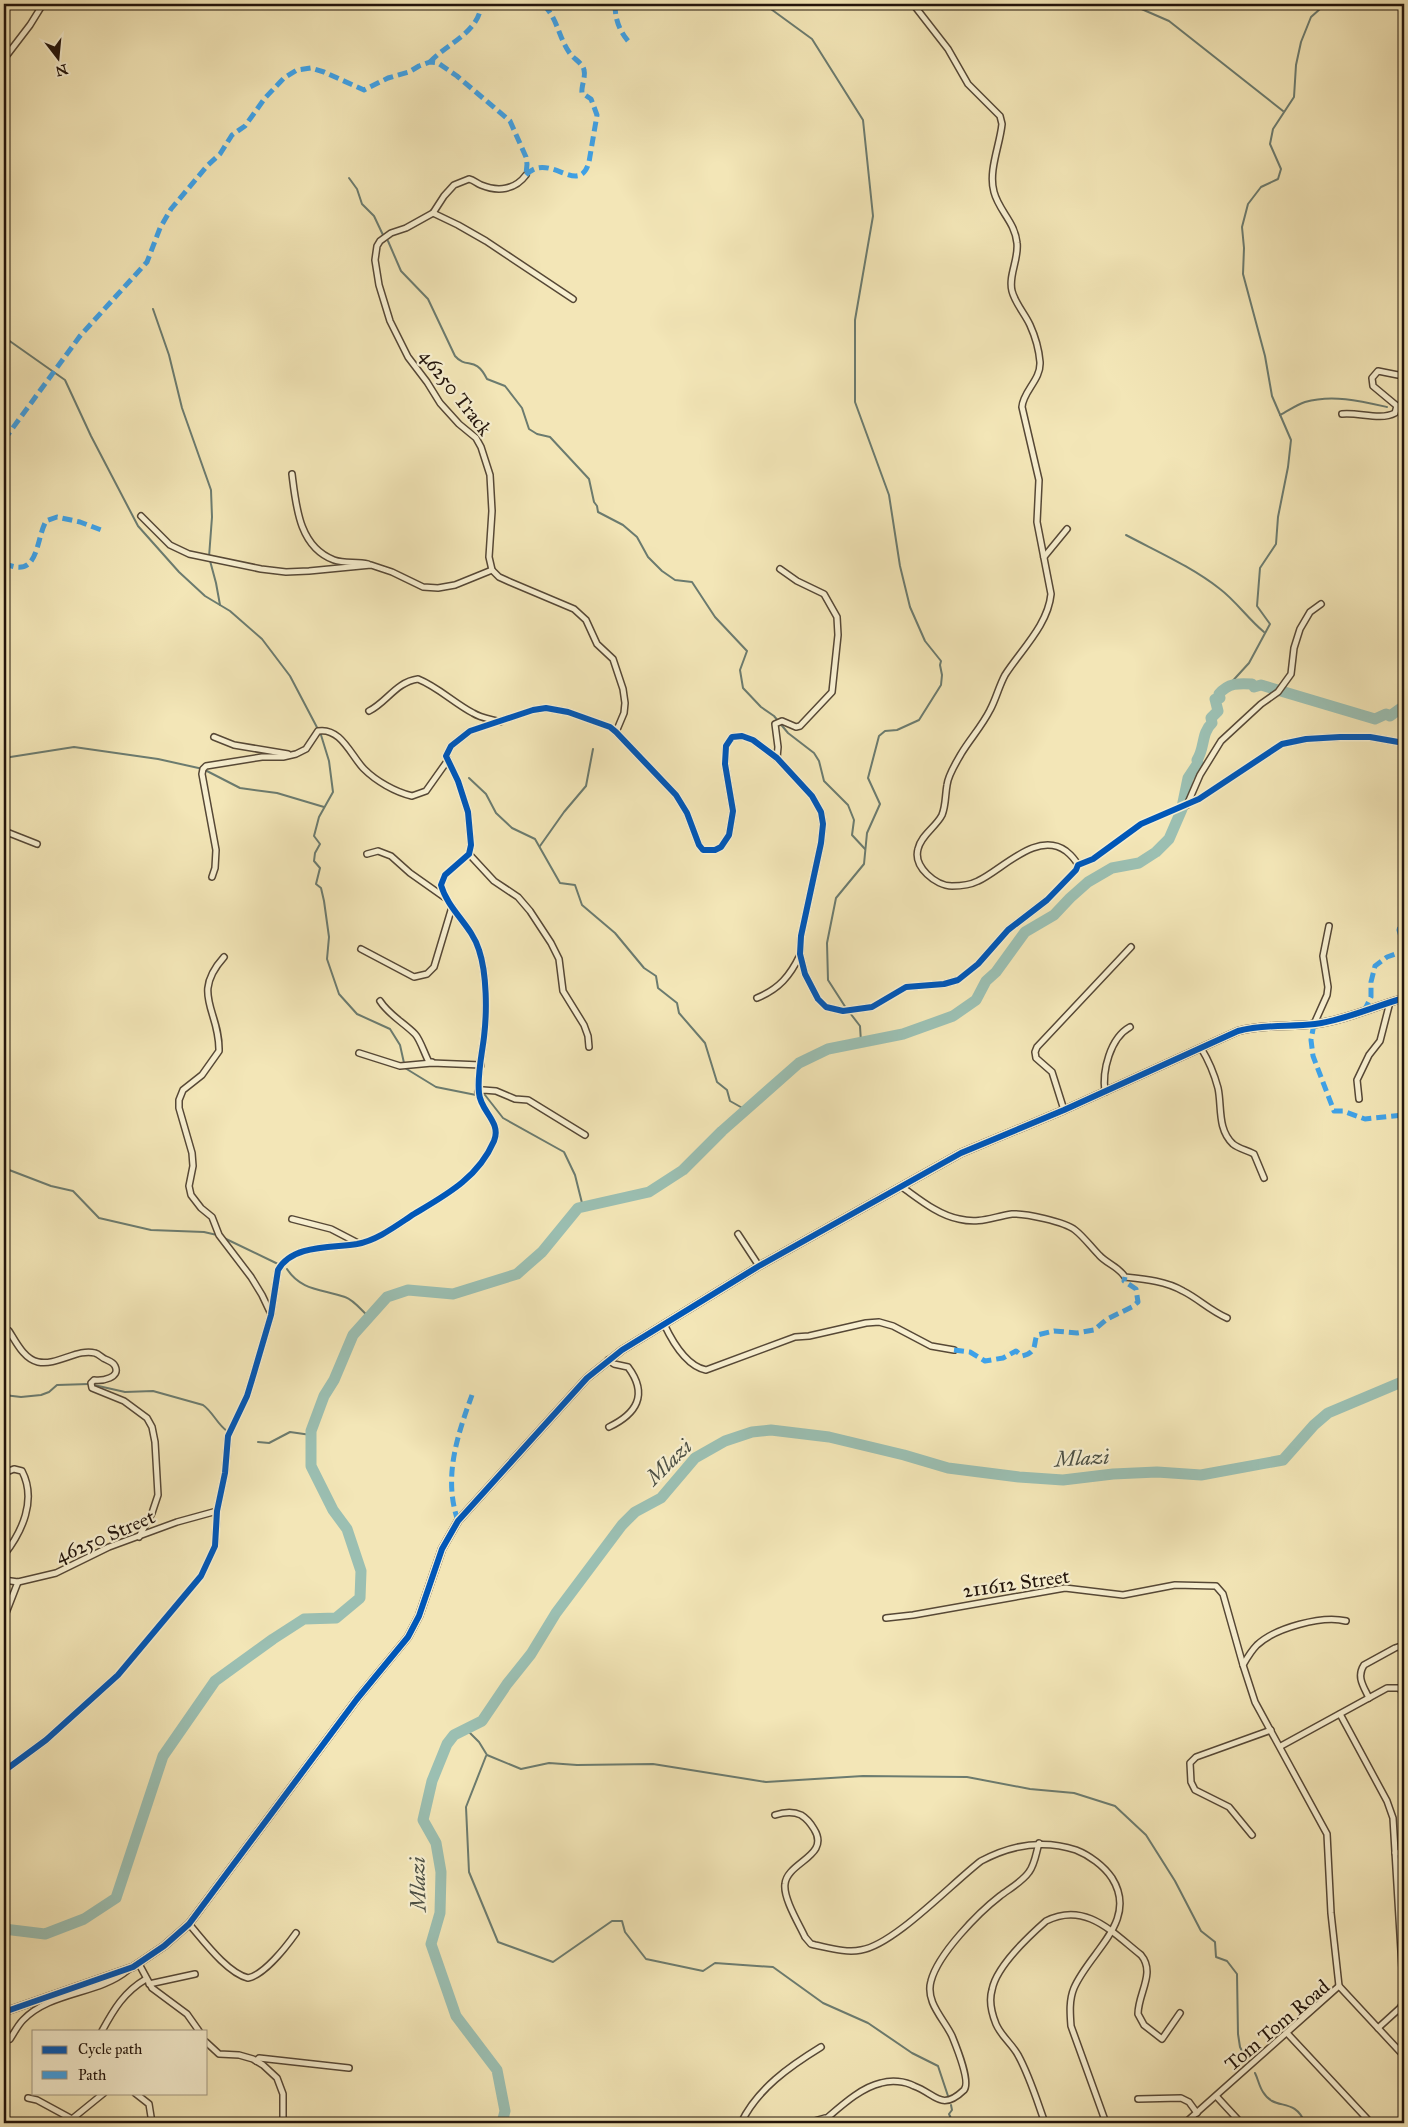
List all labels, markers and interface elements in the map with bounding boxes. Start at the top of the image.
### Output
north arrow [32,32,82,82]
text: N [53,60,69,80]
street label: 46250 Track [415,344,498,441]
water label: Mlazi [639,1434,698,1492]
water label: Mlazi [1052,1444,1110,1473]
street label: 46250 Street [52,1504,158,1568]
street label: 211612 Street [961,1564,1071,1602]
water label: Mlazi [405,1857,432,1913]
street label: Tom Tom Road [1220,1974,1334,2076]
legend [32,2030,208,2094]
text: Cycle path [78,2040,143,2058]
text: Path [78,2066,107,2084]

